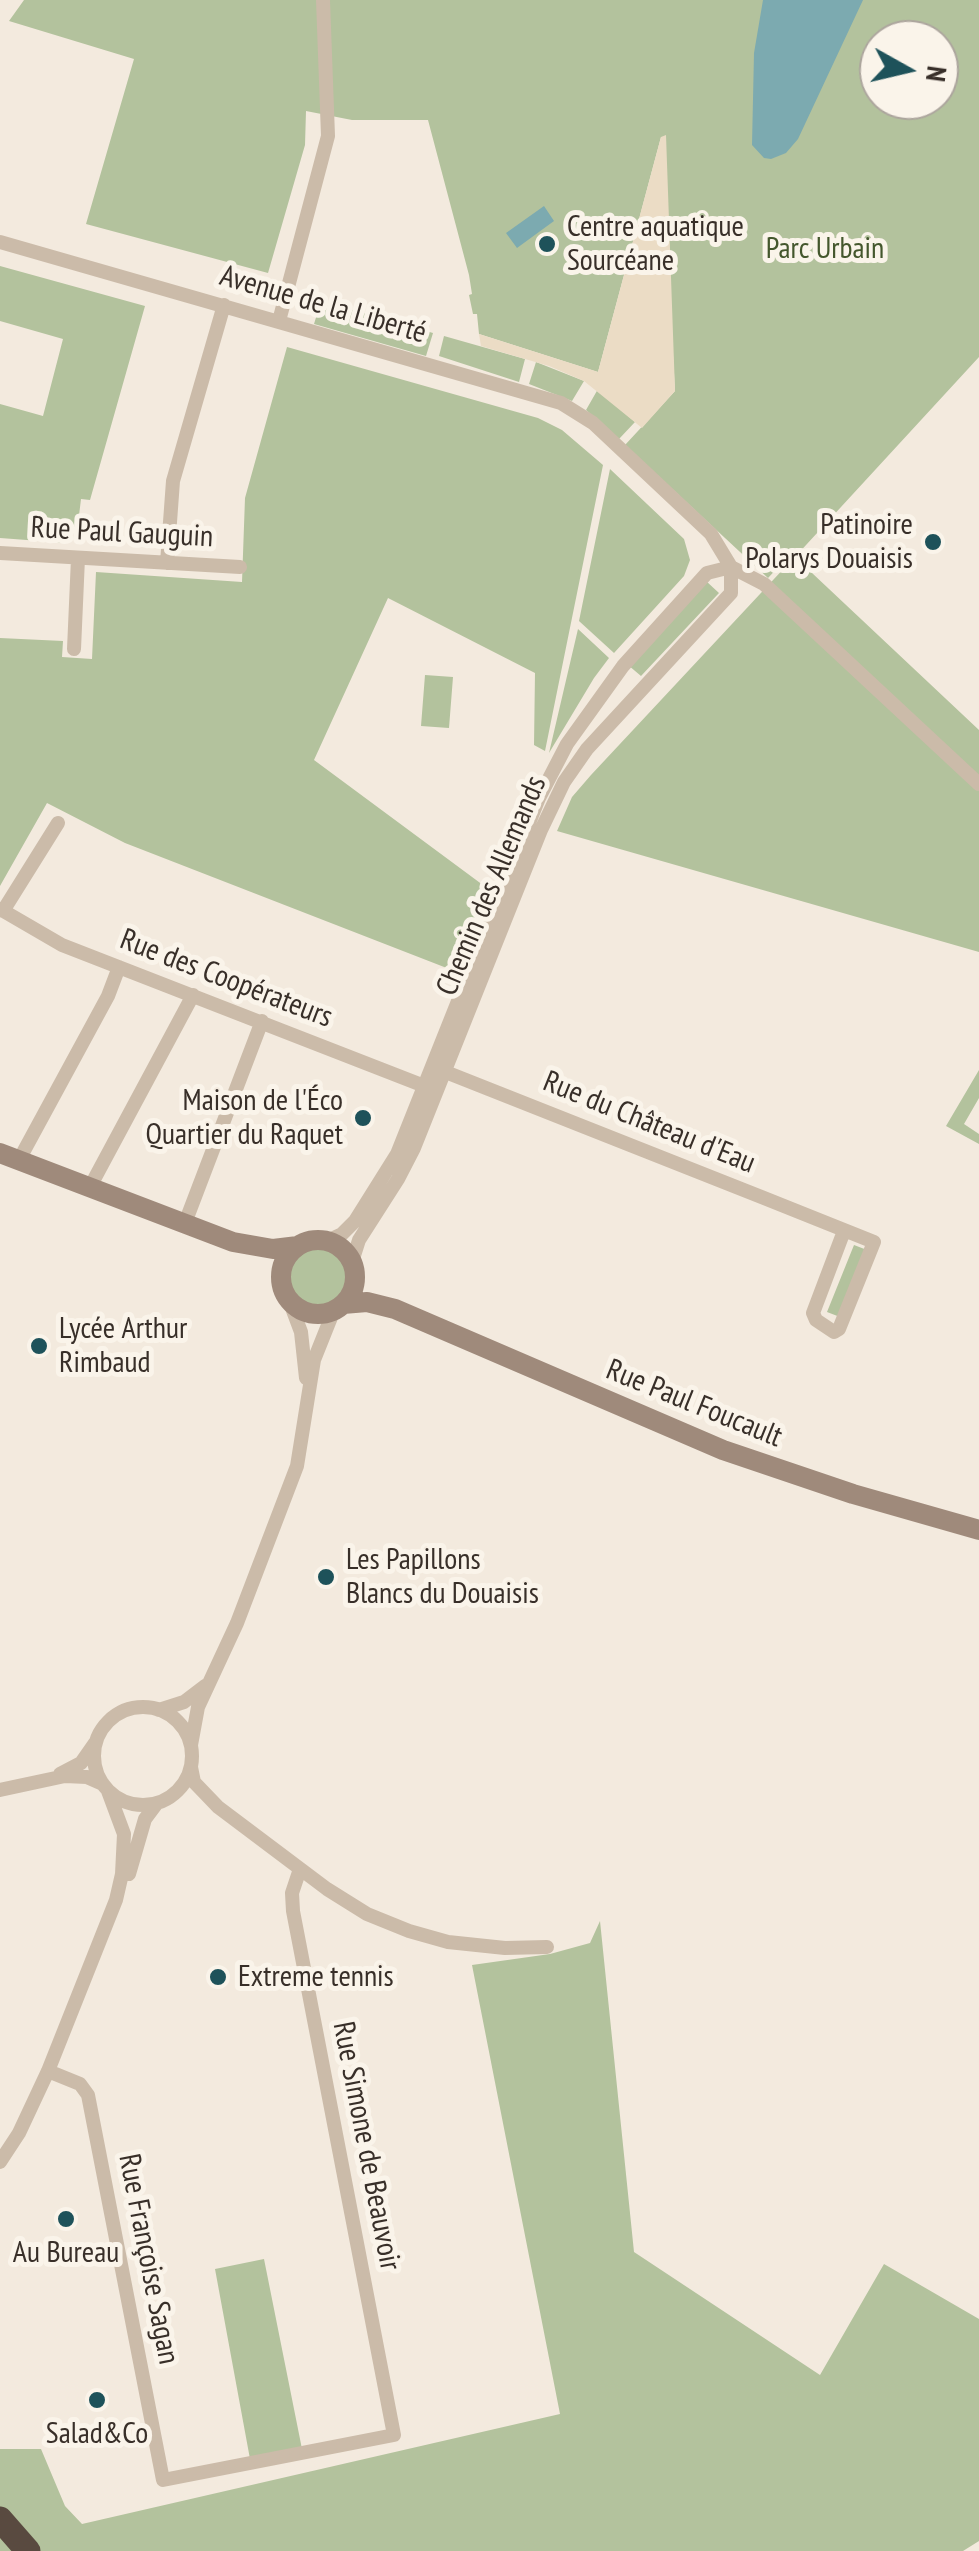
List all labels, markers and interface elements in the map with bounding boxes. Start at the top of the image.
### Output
north arrow [859,20,959,120]
text: N [918,64,957,84]
place label: Centre aquatique Sourcéane [567,209,744,280]
park label: Parc Urbain [766,231,884,267]
marker: Centre aquatique Sourcéane [536,233,558,255]
street label: Avenue de la Liberté [216,258,430,352]
place label: Patinoire Polarys Douaisis [745,507,913,578]
street label: Rue Paul Gauguin [30,510,214,556]
marker: Patinoire Polarys Douaisis [922,531,944,553]
street label: Chemin des Allemands [429,771,555,1001]
street label: Rue des Coopérateurs [115,922,337,1036]
street label: Rue du Château d'Eau [538,1064,760,1182]
place label: Maison de l'Éco Quartier du Raquet [145,1083,343,1154]
marker: Maison de l'Éco Quartier du Raquet [352,1107,374,1129]
place label: Lycée Arthur Rimbaud [59,1311,187,1382]
marker: Lycée Arthur Rimbaud [28,1335,50,1357]
street label: Rue Paul Foucault [601,1352,787,1456]
place label: Les Papillons Blancs du Douaisis [346,1542,539,1612]
marker: Les Papillons Blancs du Douaisis [315,1566,337,1588]
place label: Extreme tennis [238,1959,394,1995]
marker: Extreme tennis [207,1966,229,1988]
street label: Rue Simone de Beauvoir [324,2019,408,2273]
street label: Rue Françoise Sagan [110,2151,186,2367]
marker: Au Bureau [55,2208,77,2230]
place label: Au Bureau [13,2235,119,2271]
marker: Salad&Co [86,2389,108,2411]
place label: Salad&Co [46,2416,148,2452]

